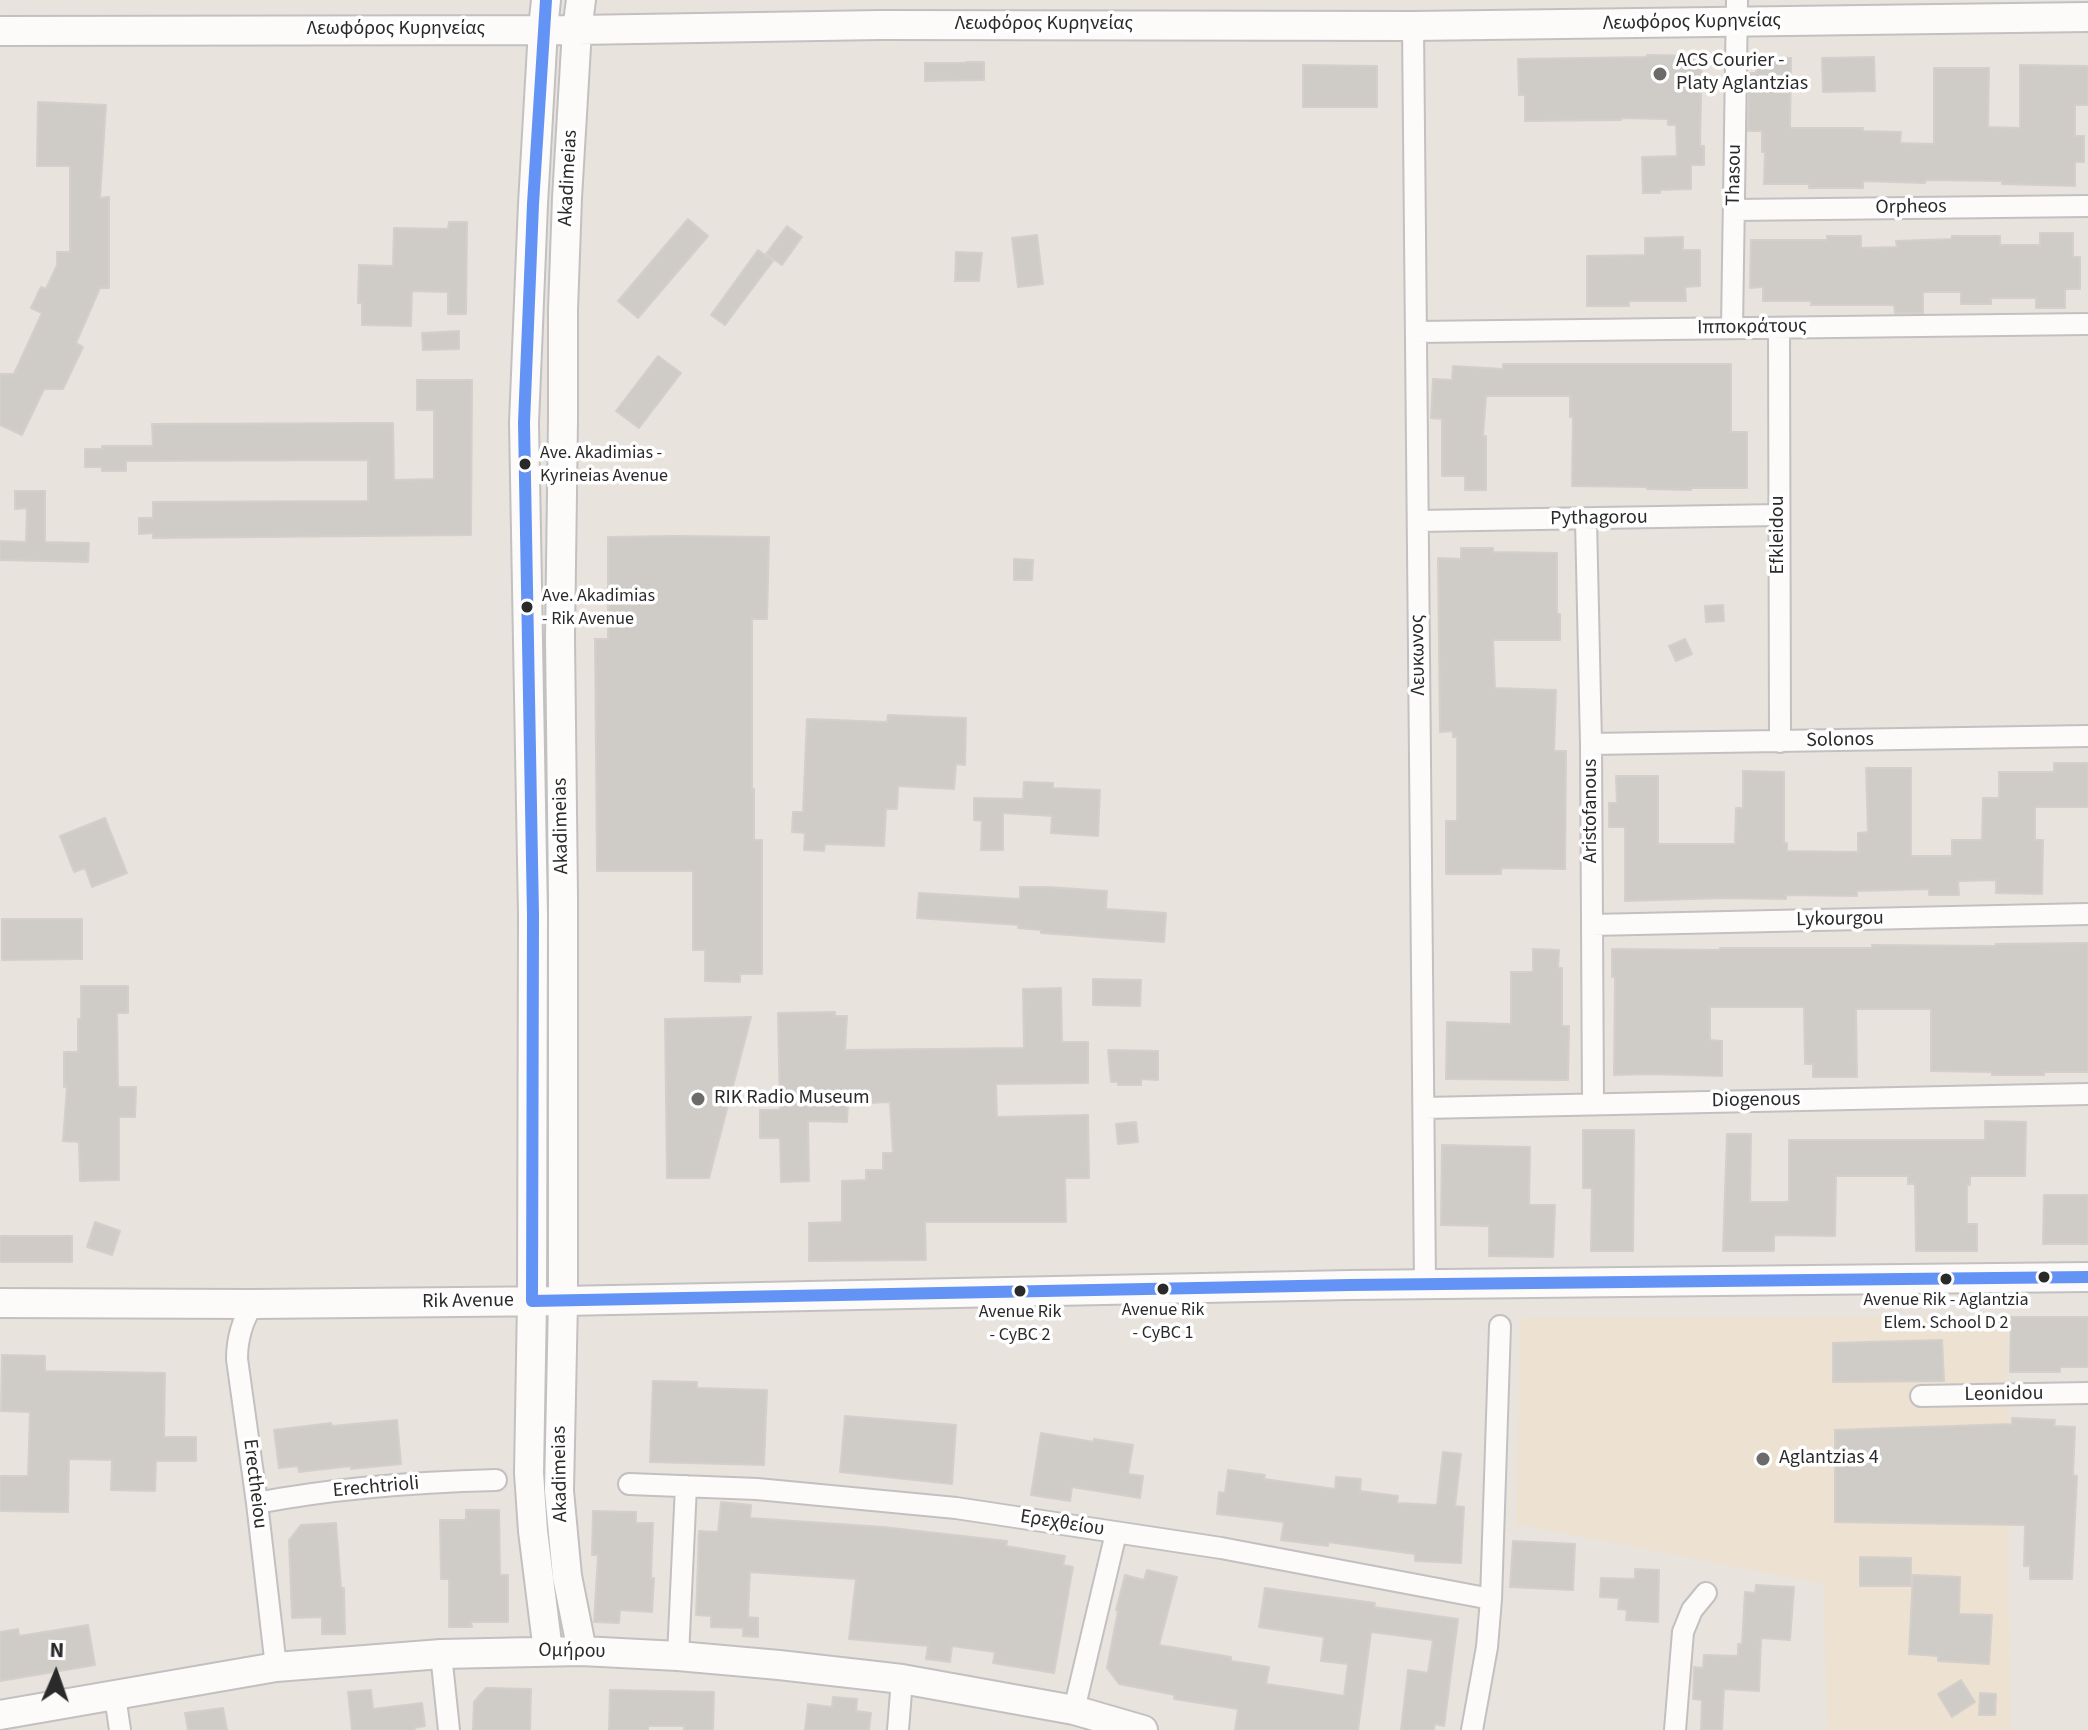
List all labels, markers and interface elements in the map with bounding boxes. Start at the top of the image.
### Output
street label: Λεωφόρος Κυρηνείας [1603,9,1781,37]
street label: Λεωφόρος Κυρηνείας [955,13,1133,37]
street label: Λεωφόρος Κυρηνείας [307,18,485,42]
place label: ACS Courier - Platy Aglantzias [1676,50,1808,97]
marker: ACS Courier - Platy Aglantzias [1651,65,1669,83]
street label: Akadimeias [554,129,584,227]
street label: Thasou [1722,144,1748,206]
street label: Orpheos [1875,195,1947,221]
street label: Ιπποκράτους [1697,315,1807,341]
place label: Ave. Akadimias - Kyrineias Avenue [540,443,668,486]
marker: Ave. Akadimias - Kyrineias Avenue [517,456,533,472]
street label: Efkleidou [1767,495,1791,575]
street label: Pythagorou [1550,506,1648,532]
place label: Ave. Akadimias - Rik Avenue [542,586,655,628]
marker: Ave. Akadimias - Rik Avenue [519,599,535,615]
street label: Λευκωνος [1406,614,1432,696]
street label: Solonos [1806,728,1874,754]
street label: Aristofanous [1580,759,1604,863]
street label: Akadimeias [549,778,575,874]
street label: Lykourgou [1796,907,1884,933]
place label: RIK Radio Museum [714,1087,870,1111]
street label: Diogenous [1711,1088,1801,1114]
marker: RIK Radio Museum [689,1090,707,1108]
unlabelled marker [2036,1269,2052,1285]
marker: Avenue Rik - Aglantzia Elem. School D 2 [1938,1271,1954,1287]
marker: Avenue Rik - CyBC 1 [1155,1281,1171,1297]
marker: Avenue Rik - CyBC 2 [1012,1283,1028,1299]
street label: Rik Avenue [422,1289,514,1315]
place label: Avenue Rik - Aglantzia Elem. School D 2 [1863,1290,2029,1332]
place label: Avenue Rik - CyBC 1 [1122,1300,1204,1342]
place label: Avenue Rik - CyBC 2 [979,1302,1061,1344]
street label: Leonidou [1964,1382,2044,1408]
street label: Akadimeias [548,1426,574,1522]
street label: Erectheiou [237,1438,271,1530]
place label: Aglantzias 4 [1779,1447,1879,1471]
marker: Aglantzias 4 [1754,1450,1772,1468]
street label: Erechtrioli [332,1472,420,1504]
street label: Ερεχθείου [1018,1506,1106,1542]
north arrow [16,1634,96,1714]
text: N [49,1634,65,1666]
street label: Ομήρου [538,1639,606,1665]

